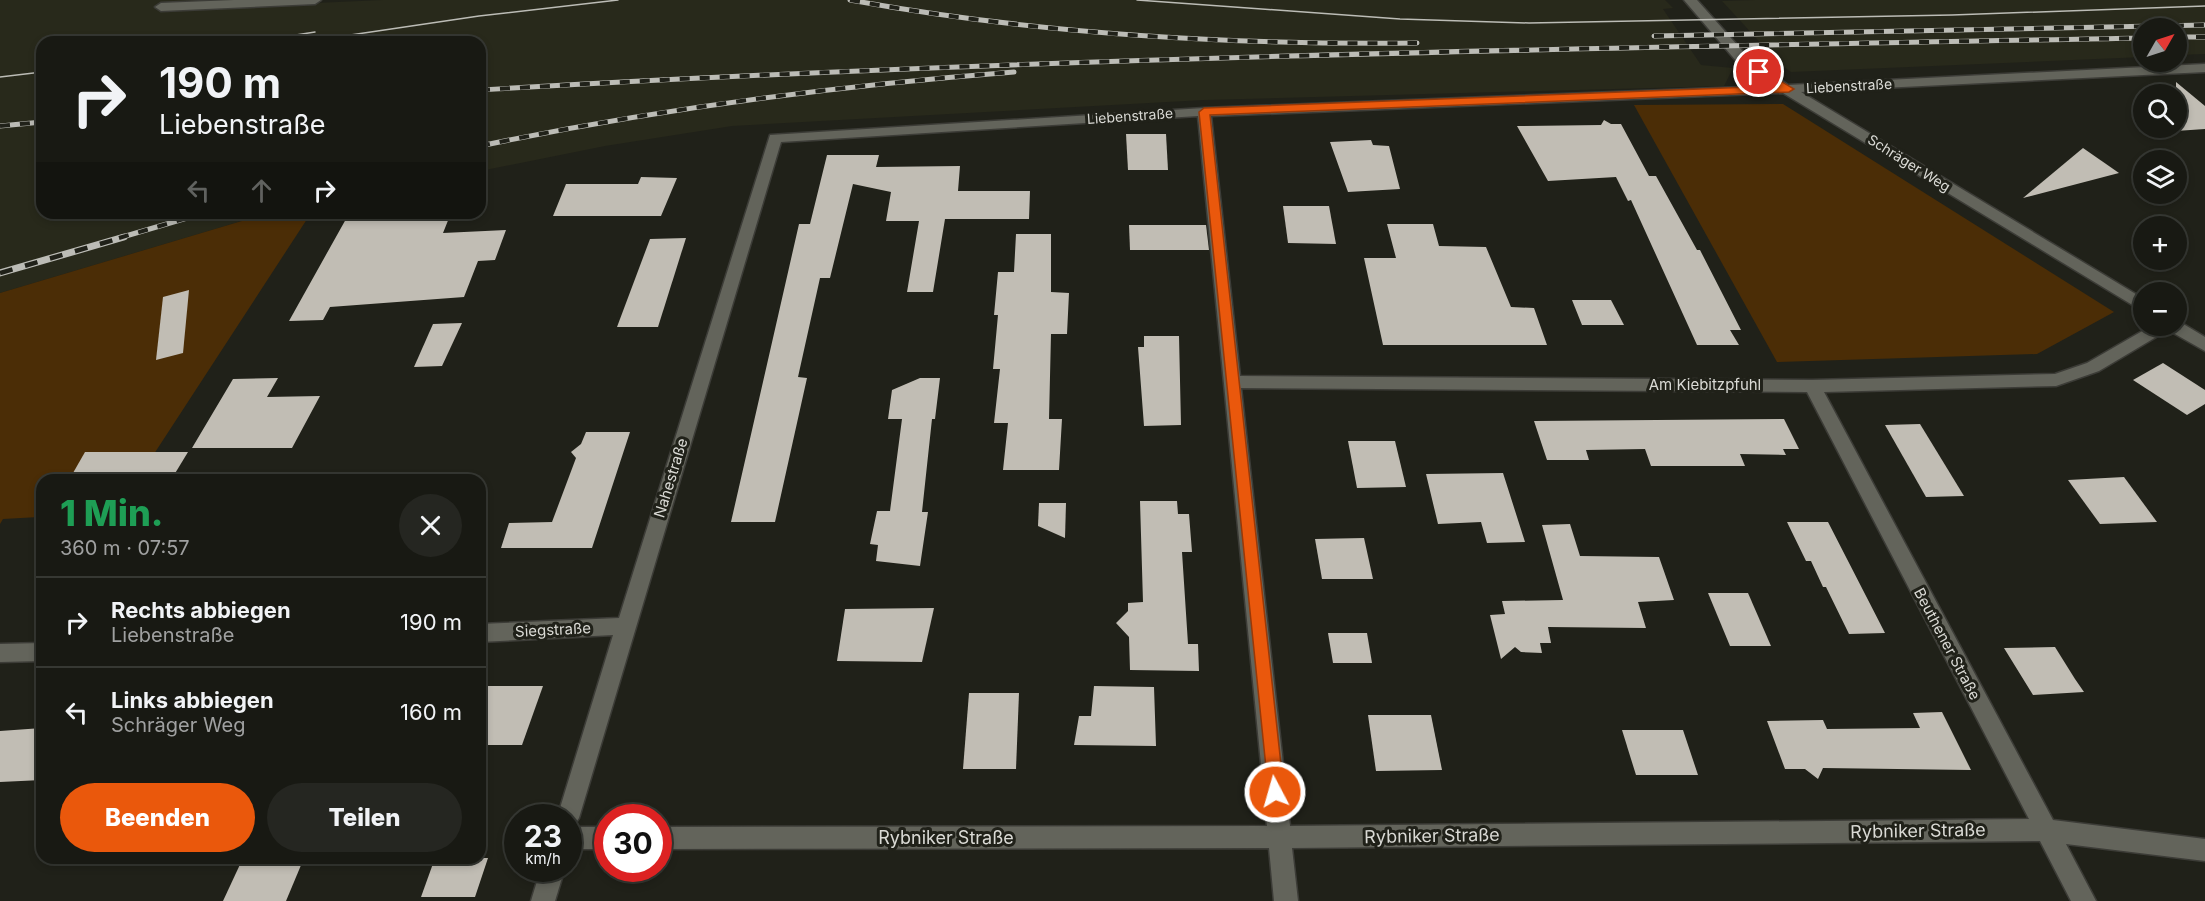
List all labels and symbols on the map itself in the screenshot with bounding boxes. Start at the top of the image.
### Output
north arrow [2133,18,2187,72]
pin [1733,46,1784,97]
street label: Liebenstraße [1805,75,1893,96]
street label: Liebenstraße [1086,104,1174,127]
street label: Schräger Weg [1865,130,1954,195]
street label: Am Kiebitzpfuhl [1649,375,1761,394]
street label: Nahestraße [649,436,692,520]
street label: Beuthener Straße [1910,585,1985,703]
street label: Siegstraße [514,618,591,641]
position arrow [1243,760,1307,824]
speed limit sign: 30 [594,804,672,882]
street label: Rybniker Straße [1850,819,1986,842]
street label: Rybniker Straße [1364,824,1500,847]
street label: Rybniker Straße [878,827,1014,848]

